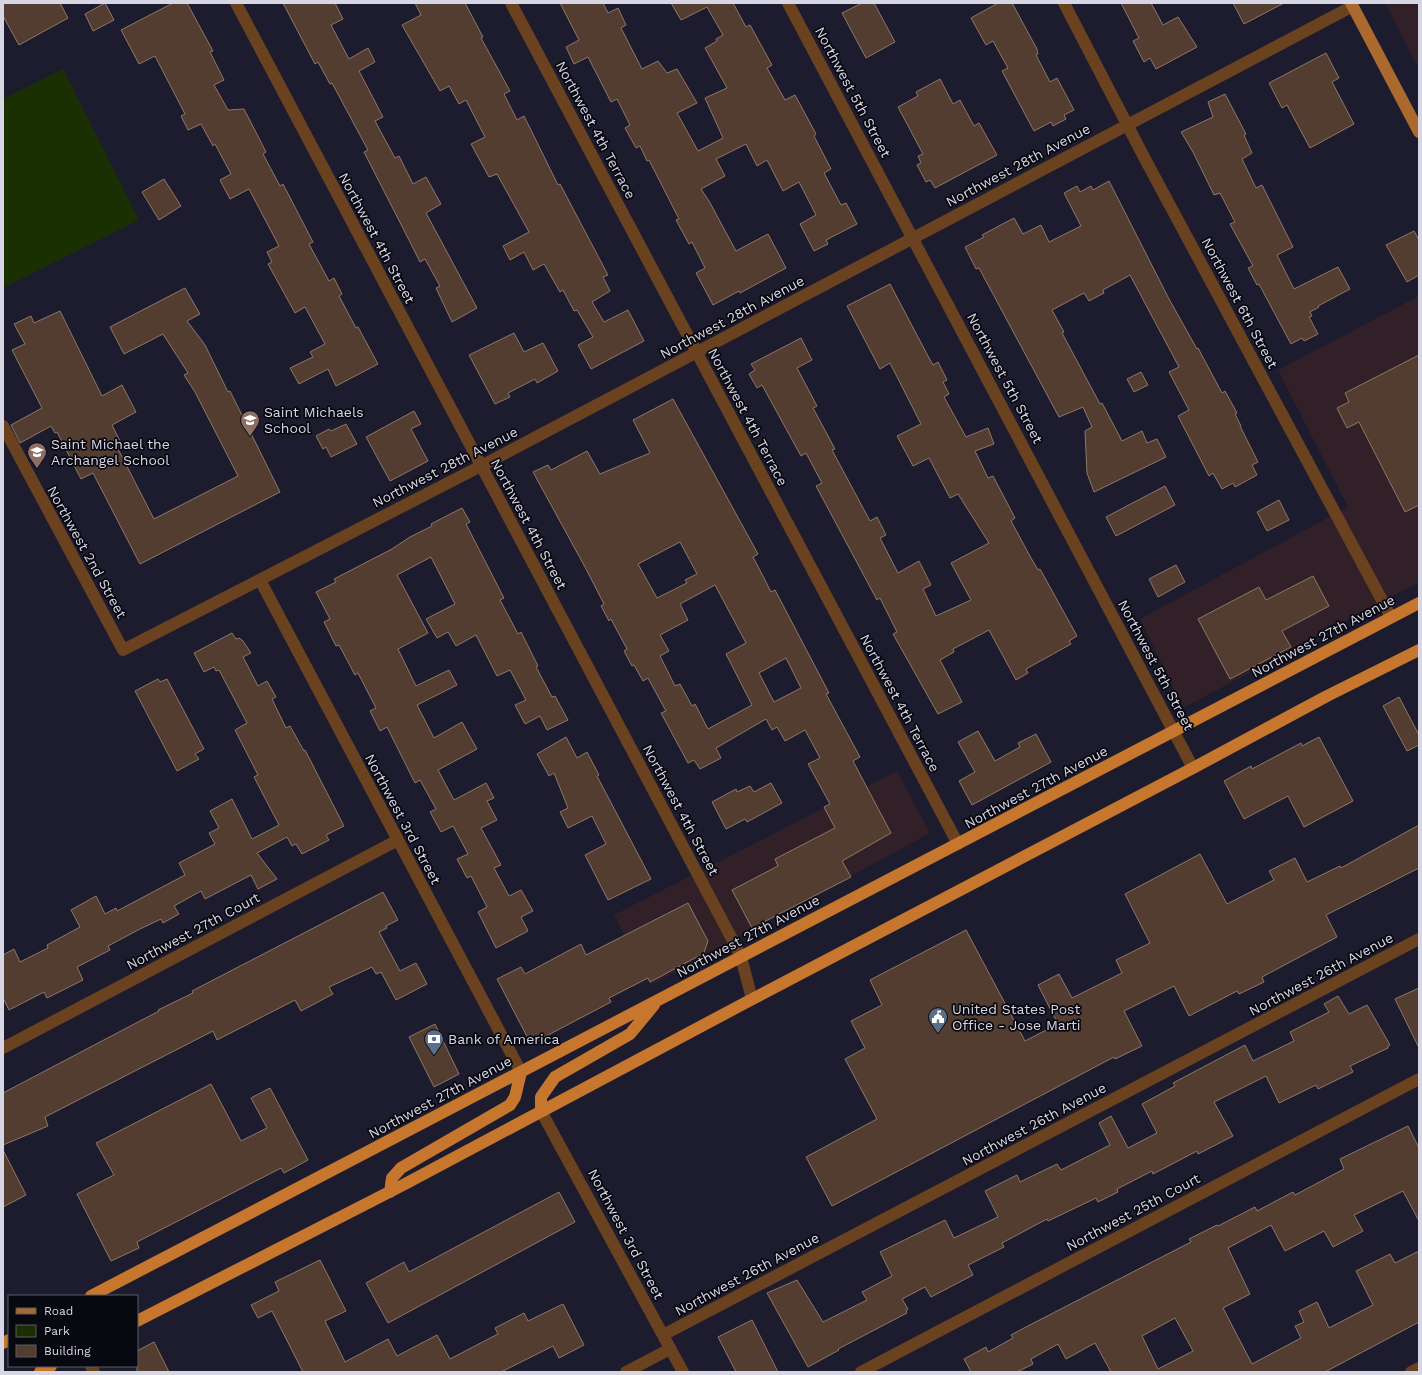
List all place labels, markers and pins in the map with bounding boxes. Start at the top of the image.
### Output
place label: Saint Michaels School [264,404,364,436]
school or university icon: Saint Michaels School [239,409,261,437]
place label: Saint Michael the Archangel School [51,436,170,468]
school or university icon: Saint Michael the Archangel School [26,441,48,469]
place label: United States Post Office - Jose Marti [952,1001,1081,1033]
public building icon: United States Post Office - Jose Marti [927,1006,949,1034]
bank icon: Bank of America [423,1028,445,1056]
place label: Bank of America [448,1031,560,1047]

